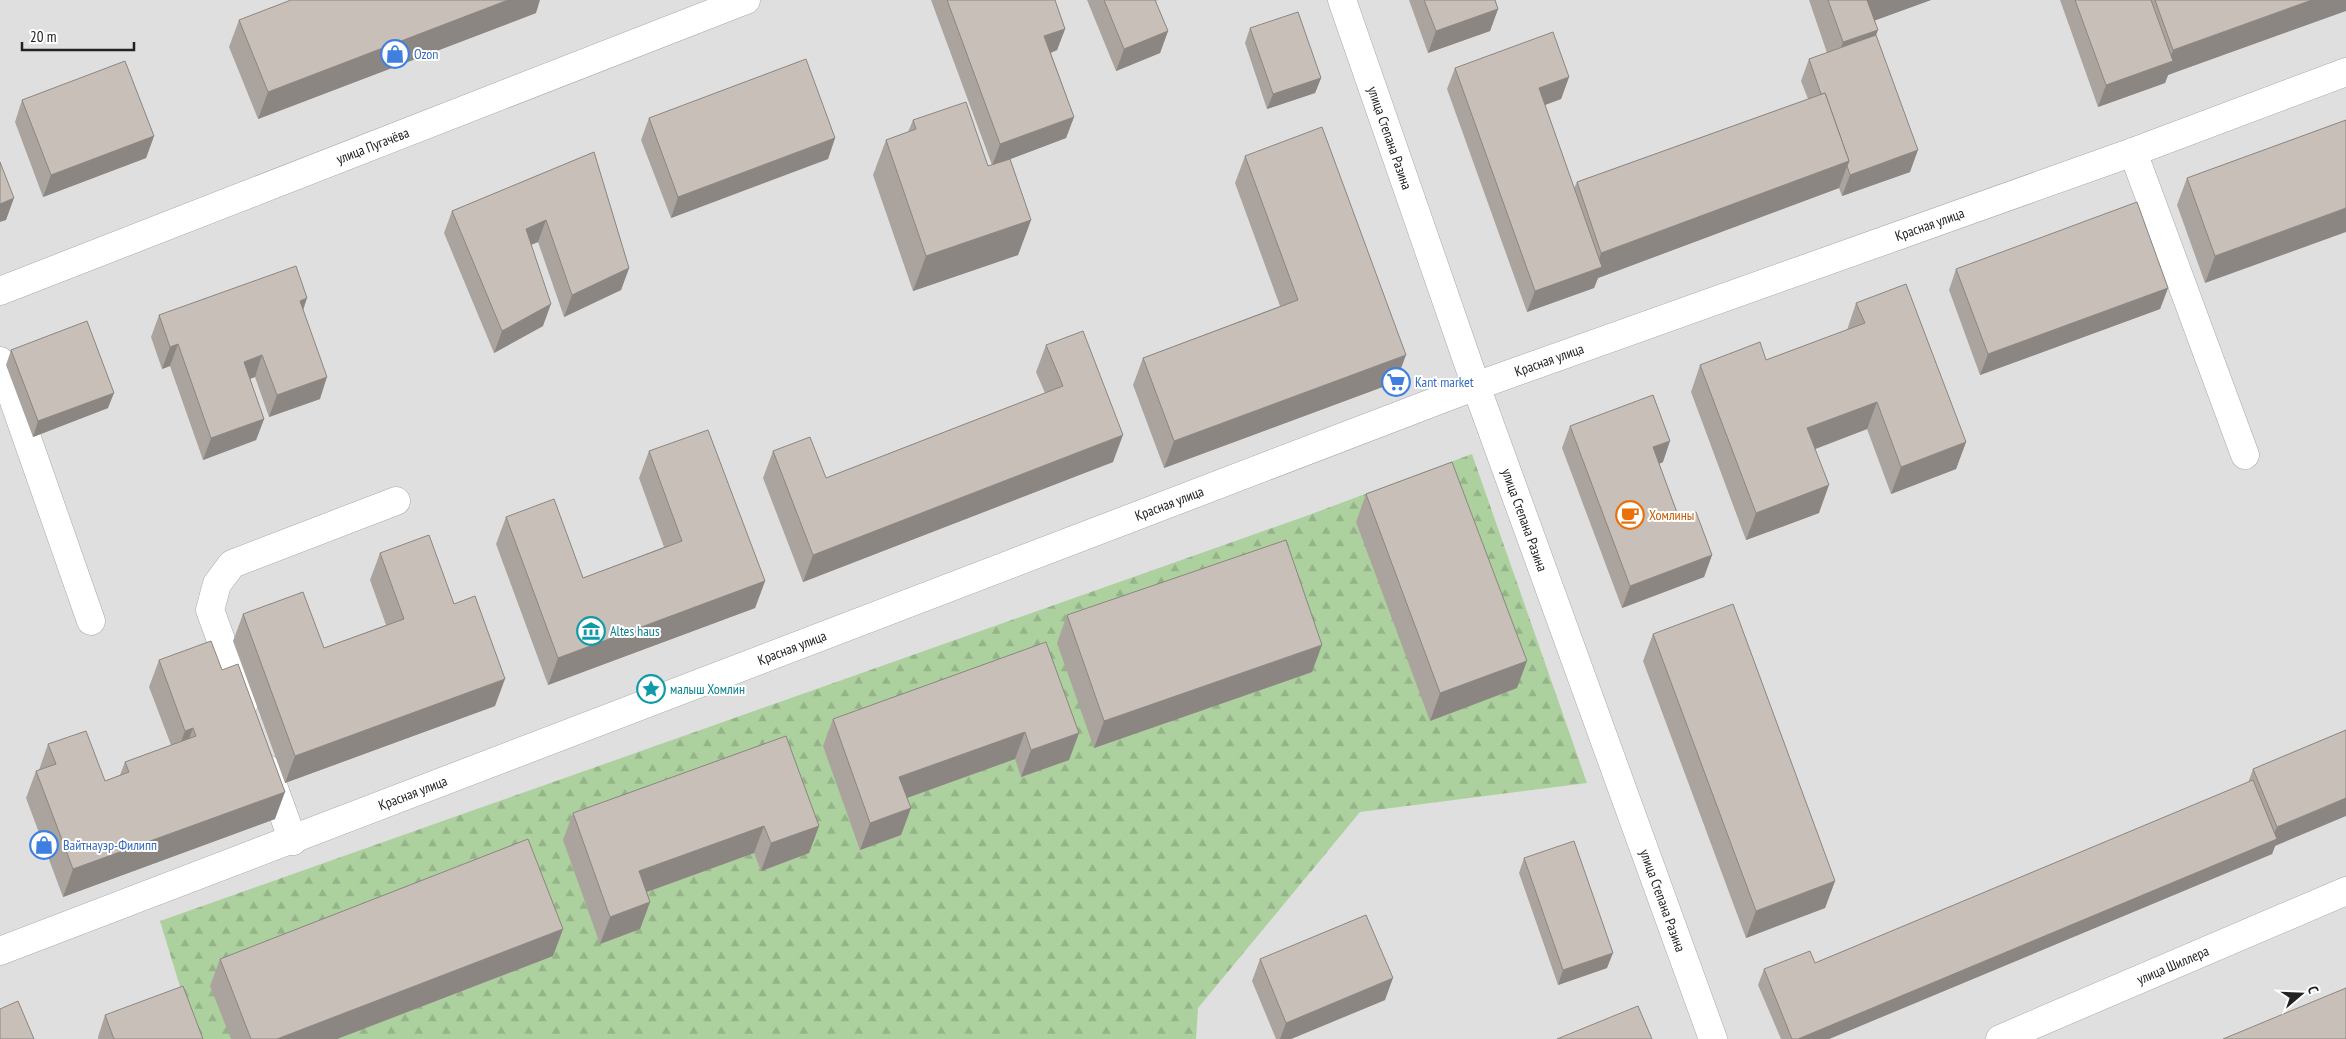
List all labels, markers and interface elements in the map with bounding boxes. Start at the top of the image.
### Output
scale bar [22,20,135,52]
text: 20 m [30,27,56,46]
shop icon: Ozon [380,39,410,69]
place label: Ozon [414,45,439,63]
street label: улица Степана Разина [1364,84,1416,192]
street label: улица Пугачёва [334,123,412,168]
street label: Красная улица [1893,204,1967,245]
street label: Красная улица [1512,339,1586,381]
supermarket icon: Kant market [1381,367,1411,397]
place label: Kant market [1415,373,1474,391]
street label: улица Степана Разина [1498,466,1551,574]
street label: Красная улица [1132,482,1206,525]
cafe icon: Хомлины [1615,500,1645,530]
place label: Хомлины [1649,506,1694,524]
museum icon: Altes haus [576,616,606,646]
place label: Altes haus [610,622,660,640]
street label: Красная улица [755,627,829,669]
place icon: малыш Хомлин [636,674,666,704]
place label: малыш Хомлин [670,680,745,698]
street label: Красная улица [376,772,450,814]
shop icon: Вайтнауэр-Филипп [29,830,59,860]
place label: Вайтнауэр-Филипп [63,836,157,854]
street label: улица Степана Разина [1636,847,1690,954]
street label: улица Шиллера [2134,942,2212,988]
north arrow [2276,969,2326,1019]
text: С [2304,984,2323,996]

